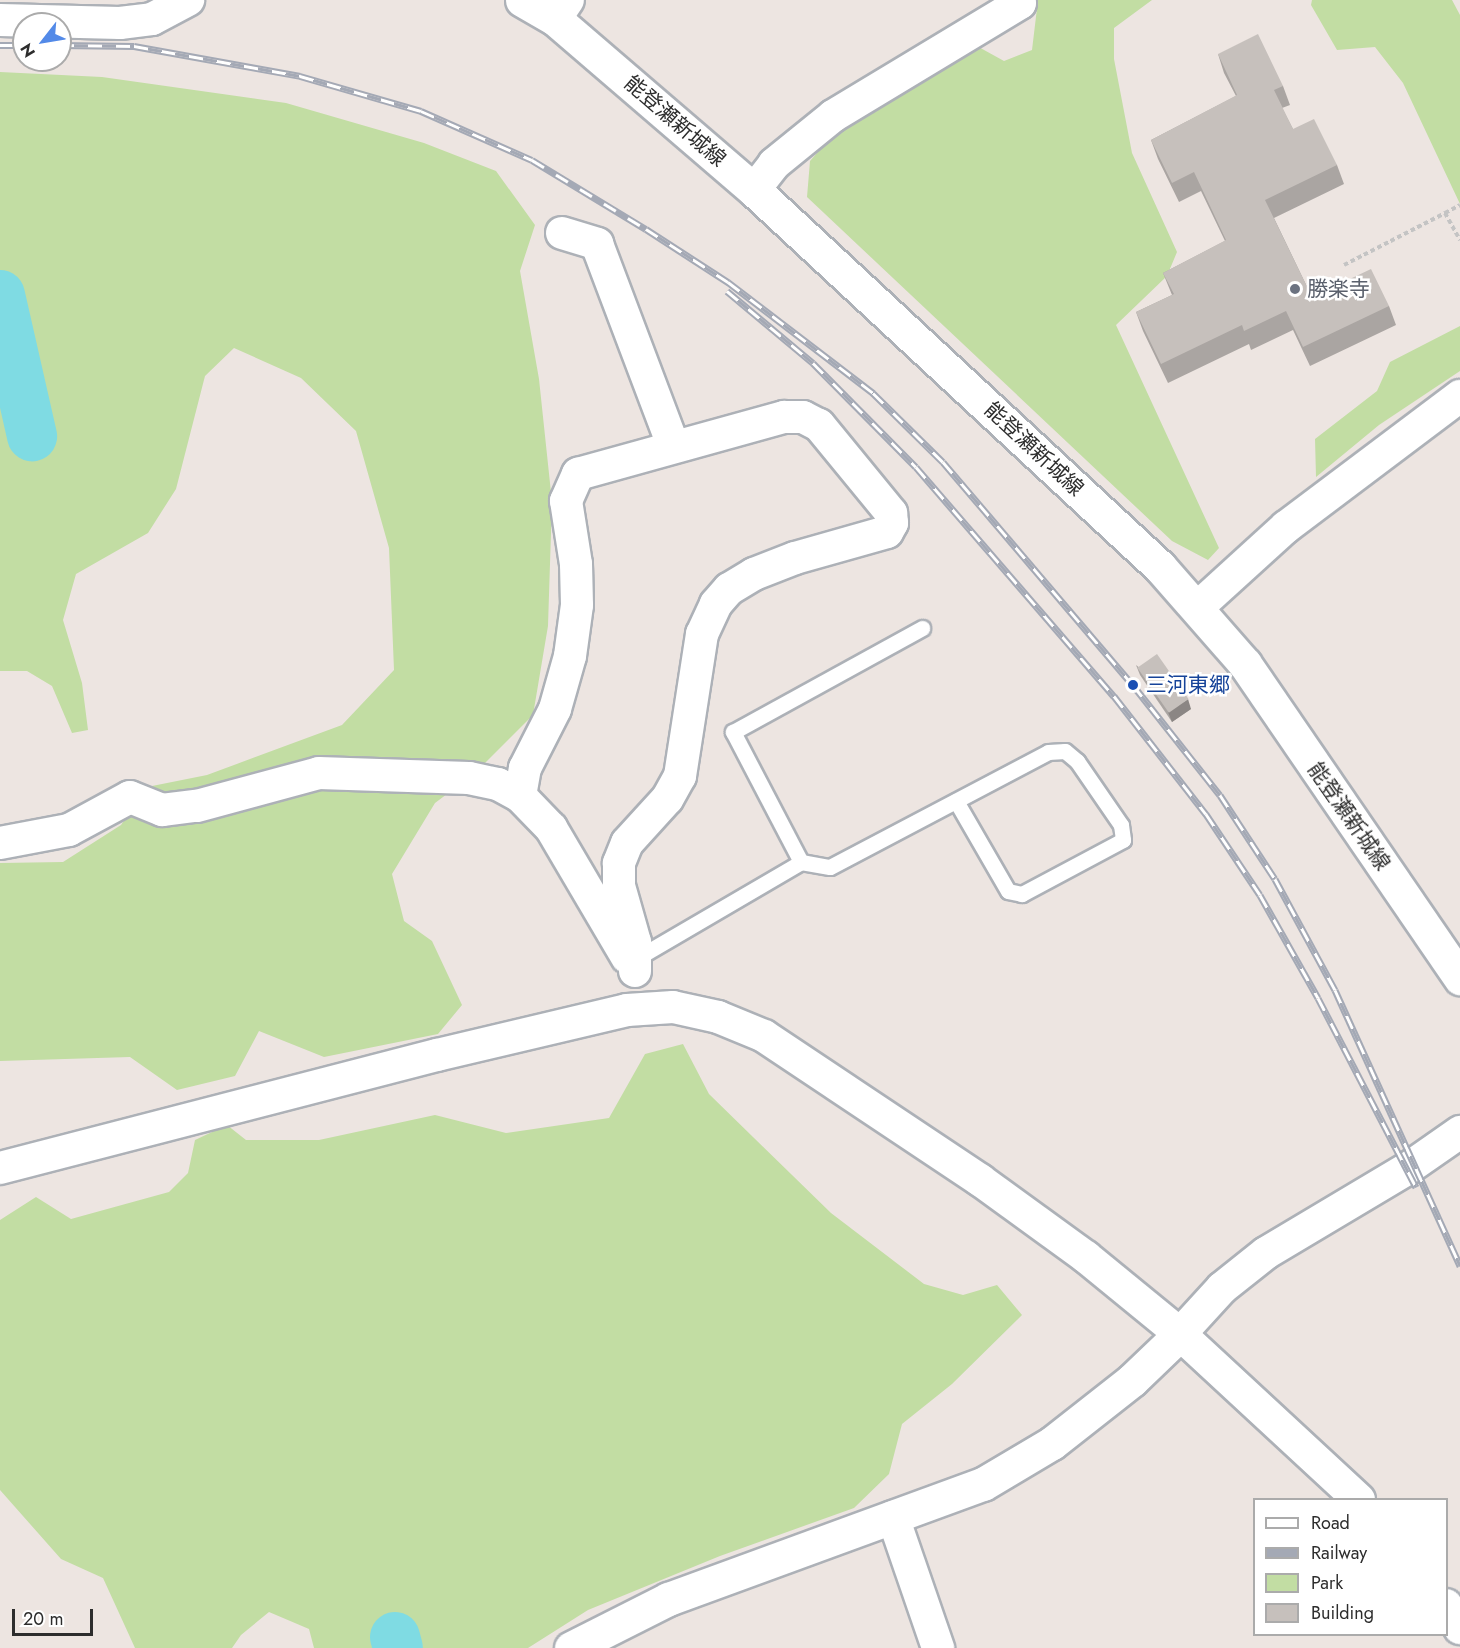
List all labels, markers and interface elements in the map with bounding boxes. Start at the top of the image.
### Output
north arrow [12,12,72,72]
text: N [15,39,41,62]
street label: 能登瀬新城線 [619,70,731,172]
place label: 勝楽寺 [1307,276,1370,302]
marker: 勝楽寺 [1288,282,1302,296]
street label: 能登瀬新城線 [979,397,1089,501]
place label: 三河東郷 [1146,672,1230,698]
marker: 三河東郷 [1124,676,1142,694]
street label: 能登瀬新城線 [1303,757,1395,875]
legend [1253,1498,1448,1636]
text: Road [1311,1510,1350,1536]
text: Railway [1311,1540,1367,1566]
text: Park [1311,1570,1343,1596]
scale bar [15,1597,96,1635]
text: Building [1311,1600,1374,1626]
text: 20 m [23,1606,63,1632]

